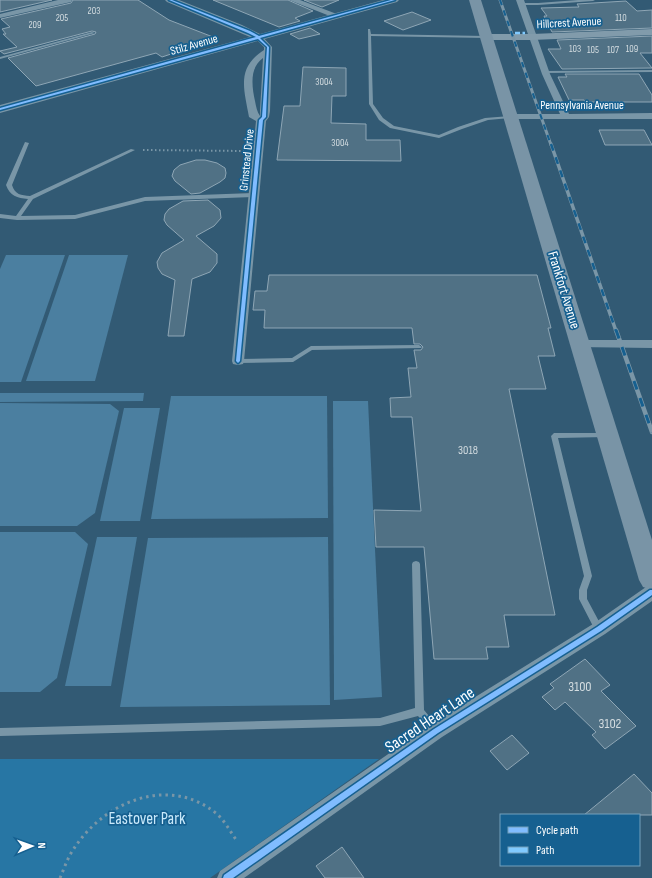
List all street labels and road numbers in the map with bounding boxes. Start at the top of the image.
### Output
street label: Hillcrest Avenue [536,14,602,32]
street label: Stilz Avenue [168,31,220,59]
street label: Pennsylvania Avenue [540,98,624,113]
street label: Grinstead Drive [236,128,258,192]
street label: Frankfort Avenue [544,249,584,331]
street label: Sacred Heart Lane [381,683,479,757]

